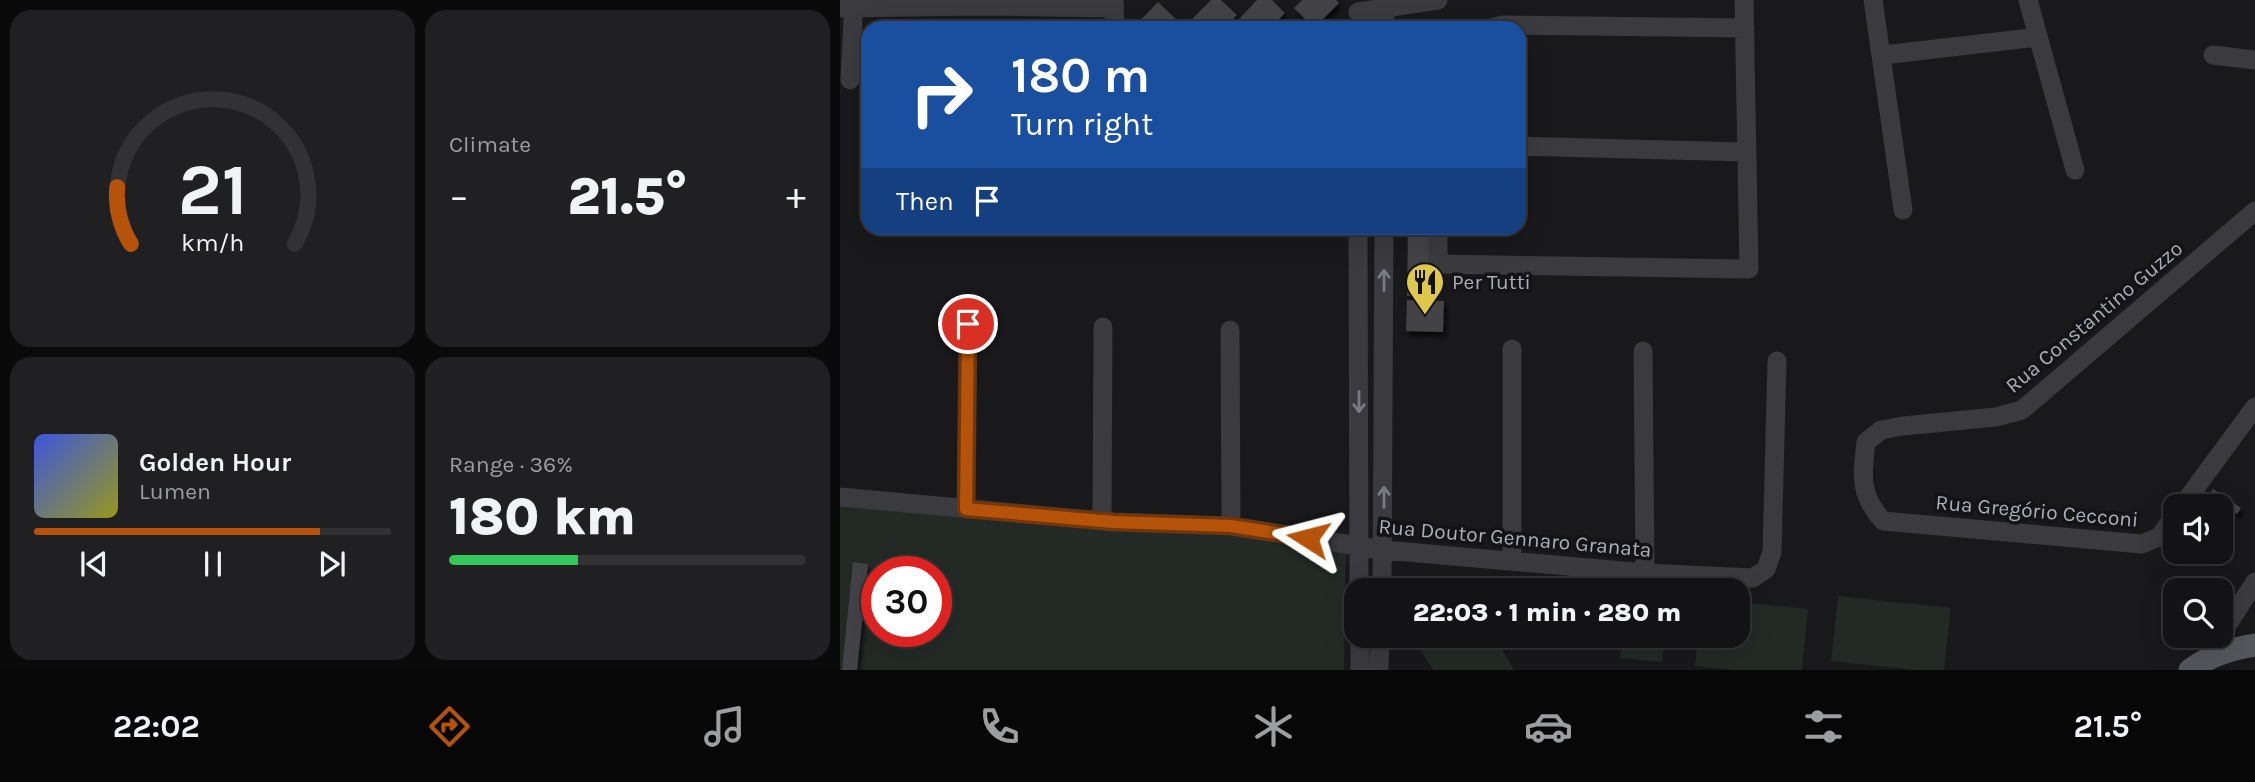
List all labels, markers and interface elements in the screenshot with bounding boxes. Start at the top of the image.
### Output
text: 180 m [1011,47,1150,104]
icon: right [896,49,987,140]
text: Turn right [1011,106,1153,143]
text: Climate [449,131,531,158]
text: 21 [178,148,248,233]
text: 21.5° [567,166,688,227]
text: − [449,174,469,219]
text: + [786,174,806,219]
icon: arrive [968,182,1006,220]
text: Then [896,186,954,217]
text: km/h [181,228,244,257]
street label: Rua Constantino Guzzo [2001,236,2187,398]
restaurant icon: Per Tutti [1404,261,1446,316]
one-way arrow [1377,269,1391,292]
place label: Per Tutti [1452,270,1531,294]
pin [938,294,998,354]
icon: arrive [949,305,987,343]
one-way arrow [1352,390,1366,413]
text: Golden Hour [139,447,291,478]
text: Range · 36% [449,451,573,478]
text: Lumen [139,478,211,505]
text: 180 km [449,486,636,547]
one-way arrow [1377,486,1391,509]
street label: Rua Gregório Cecconi [1935,490,2139,532]
map controls [2163,494,2233,648]
button: sound [2163,494,2233,564]
position arrow [1271,501,1345,575]
street label: Rua Doutor Gennaro Granata [1378,514,1652,562]
icon: previous [75,545,113,583]
icon: pause [194,545,232,583]
icon: next [313,545,351,583]
speed limit sign: 30 [861,556,952,647]
button: search [2163,578,2233,648]
text: 22:03 · 1 min · 280 m [1413,597,1681,628]
icon: directions [425,702,474,751]
icon: music [700,702,749,751]
icon: phone [975,702,1024,751]
icon: climate [1249,702,1298,751]
icon: car [1524,702,1573,751]
icon: filters [1799,702,1848,751]
text: 22:02 [113,708,200,745]
text: 21.5° [2073,708,2142,745]

